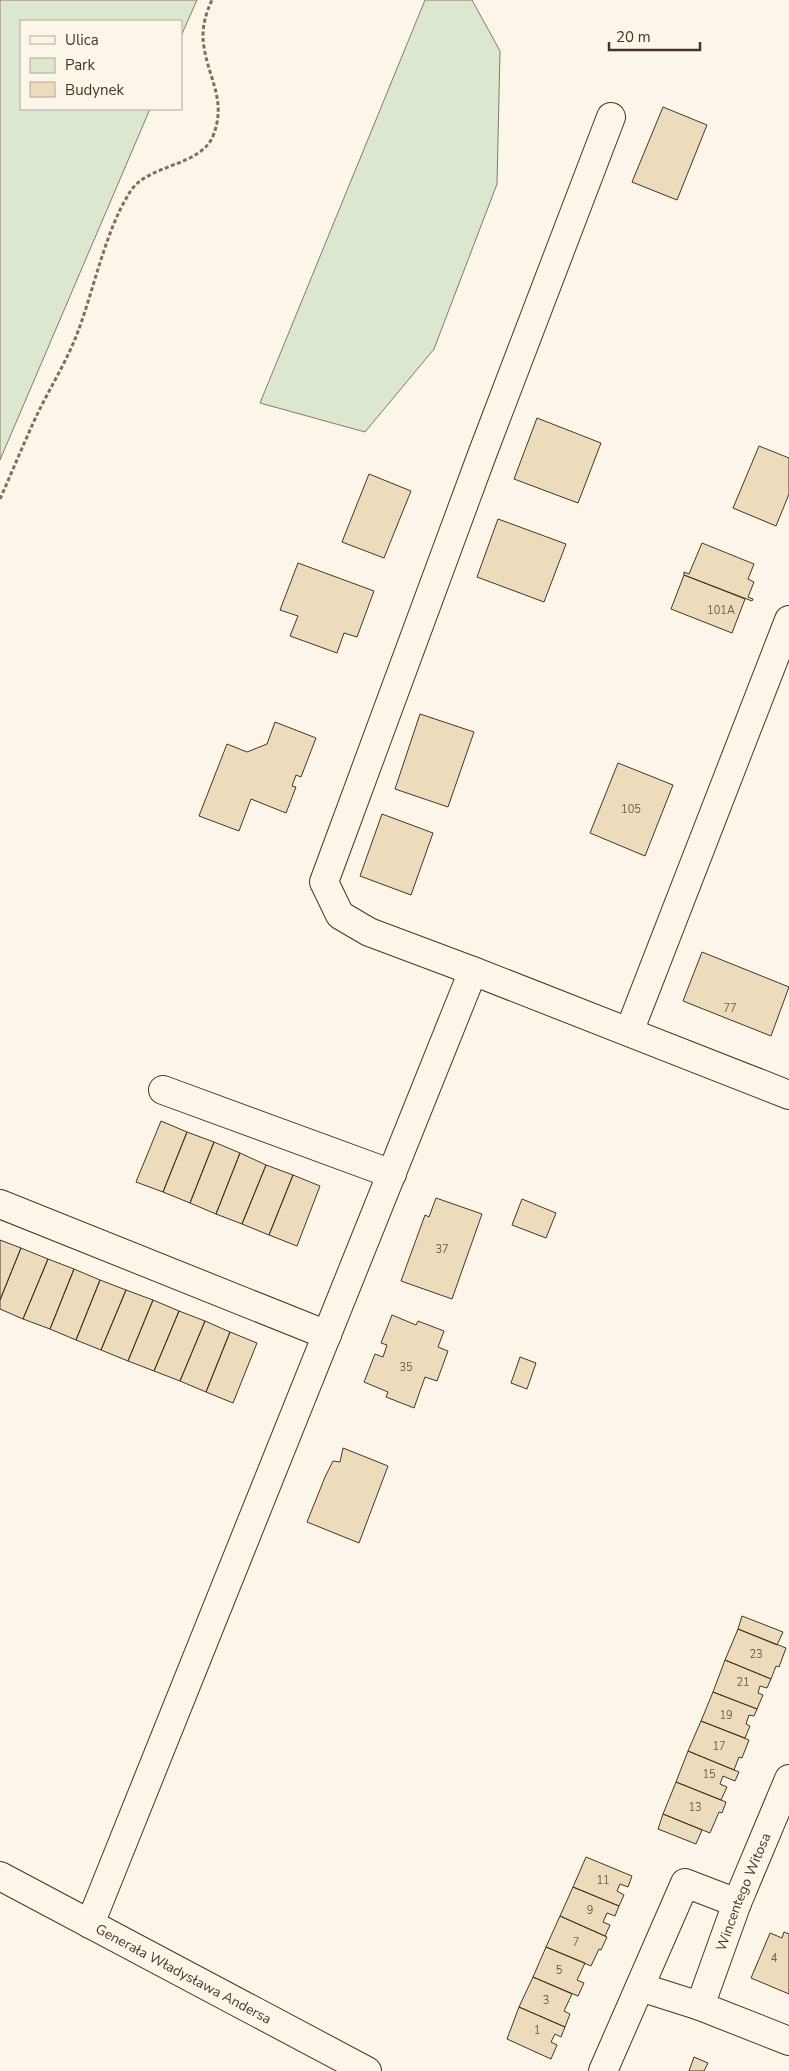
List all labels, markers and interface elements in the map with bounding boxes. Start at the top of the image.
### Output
legend [20,20,182,110]
scale bar [609,20,700,52]
text: 20 m [616,27,651,47]
text: Ulica [65,30,99,50]
text: Park [65,55,95,75]
text: Budynek [65,80,125,100]
house number: 101A [707,603,735,618]
house number: 105 [621,802,641,817]
house number: 77 [723,1001,737,1016]
house number: 37 [435,1242,449,1257]
house number: 35 [399,1360,413,1375]
house number: 23 [749,1647,763,1662]
house number: 21 [736,1675,750,1690]
house number: 19 [719,1708,733,1723]
house number: 17 [712,1739,726,1754]
house number: 15 [702,1767,716,1782]
house number: 13 [688,1800,702,1815]
street label: Wincentego Witosa [711,1830,775,1954]
house number: 11 [596,1873,610,1888]
house number: 9 [587,1903,593,1918]
street label: Generała Władysława Andersa [92,1919,275,2028]
house number: 7 [573,1935,579,1950]
house number: 4 [771,1951,778,1966]
house number: 5 [556,1963,563,1978]
house number: 3 [543,1993,549,2008]
house number: 1 [534,2023,540,2038]

